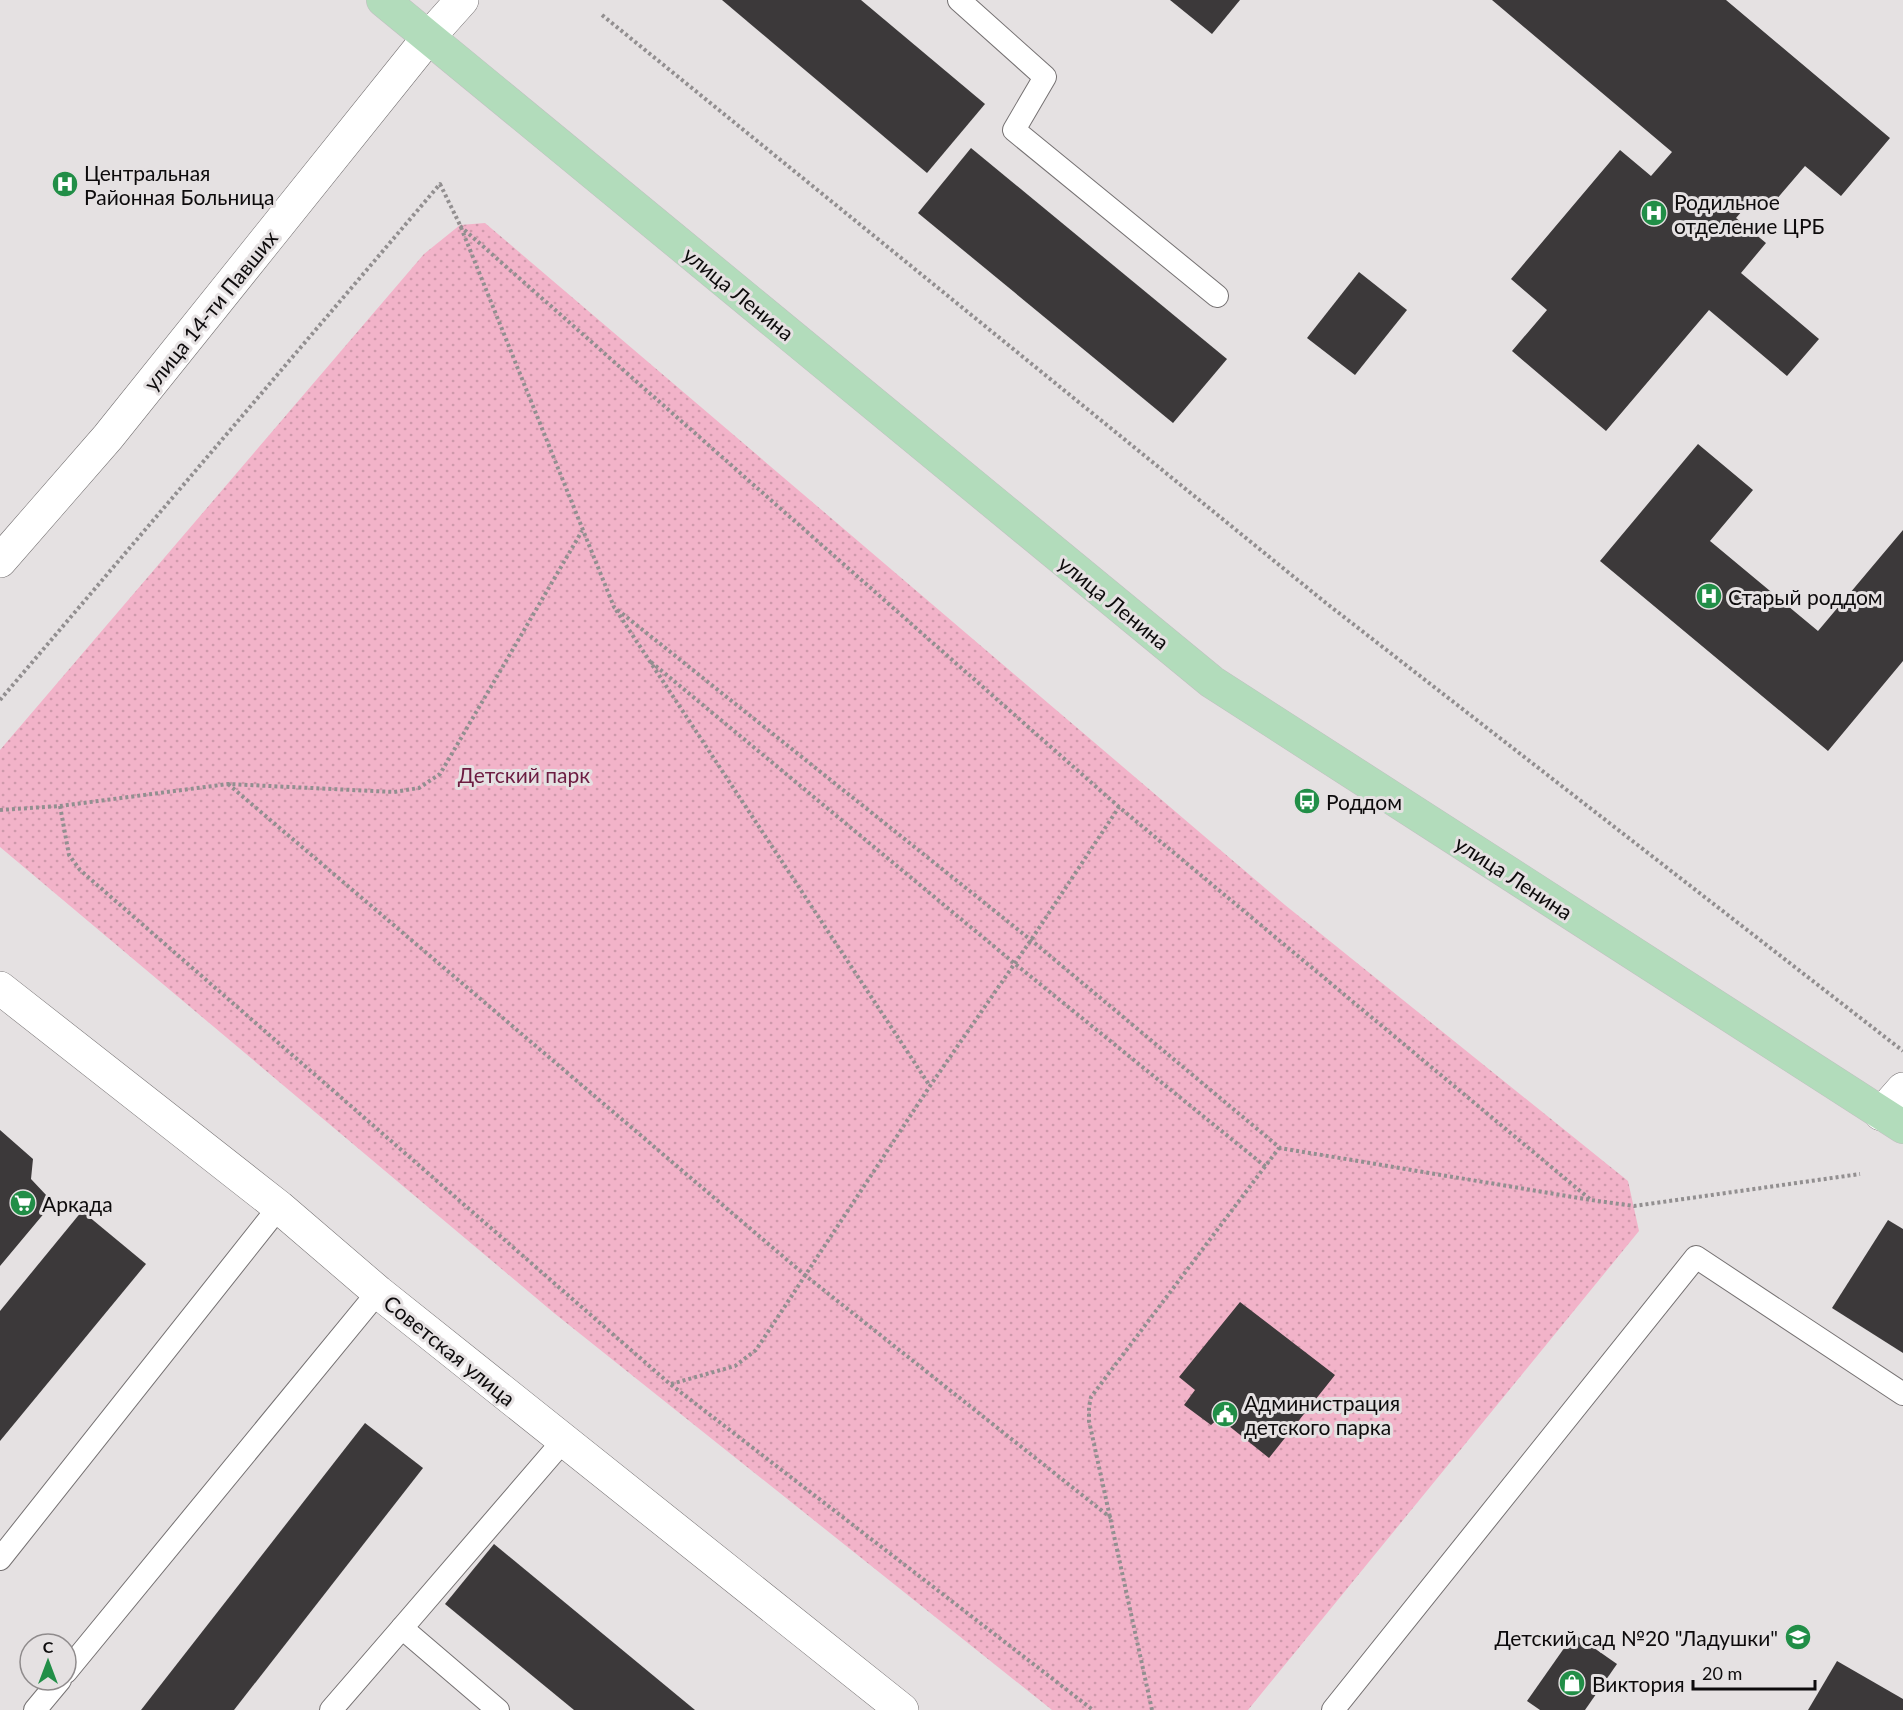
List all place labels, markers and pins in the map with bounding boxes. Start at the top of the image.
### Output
place label: Центральная Районная Больница [84,160,274,209]
hospital icon: Центральная Районная Больница [50,169,80,199]
place label: Родильное отделение ЦРБ [1674,189,1825,238]
hospital icon: Родильное отделение ЦРБ [1639,198,1669,228]
hospital icon: Старый роддом [1694,581,1724,611]
place label: Старый роддом [1728,584,1883,609]
bus stop icon: Роддом [1292,786,1322,816]
place label: Роддом [1326,789,1402,814]
supermarket icon: Аркада [8,1188,38,1218]
place label: Аркада [42,1191,113,1216]
place label: Администрация детского парка [1244,1390,1400,1439]
public building icon: Администрация детского парка [1210,1399,1240,1429]
school or university icon: Детский сад №20 "Ладушки" [1783,1622,1813,1652]
place label: Детский сад №20 "Ладушки" [1494,1625,1778,1650]
shop icon: Виктория [1557,1668,1587,1698]
place label: Виктория [1592,1671,1685,1696]

